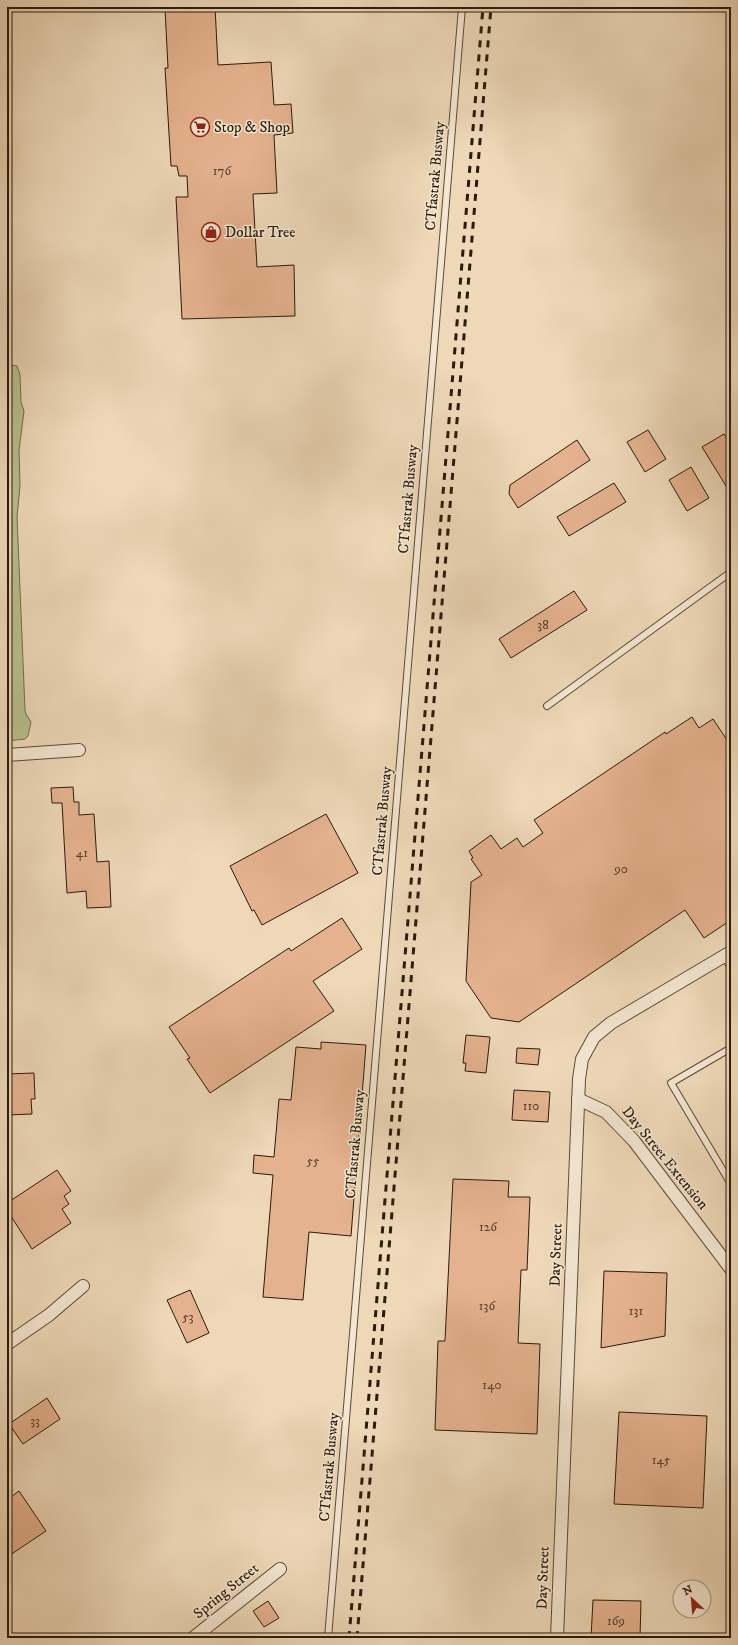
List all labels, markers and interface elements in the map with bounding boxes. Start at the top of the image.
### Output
supermarket icon: Stop & Shop [189,116,211,138]
place label: Stop & Shop [214,118,290,137]
street label: CTfastrak Busway [421,120,449,231]
house number: 176 [213,163,232,179]
shop icon: Dollar Tree [200,221,222,243]
place label: Dollar Tree [225,223,295,242]
street label: CTfastrak Busway [394,443,422,554]
house number: 38 [537,617,549,633]
street label: CTfastrak Busway [368,765,396,876]
house number: 41 [76,845,88,861]
house number: 90 [613,861,628,877]
street label: CTfastrak Busway [341,1088,369,1199]
house number: 110 [523,1098,539,1114]
street label: Day Street Extension [618,1103,713,1214]
house number: 55 [307,1153,320,1169]
house number: 126 [479,1219,498,1235]
street label: Day Street [545,1223,567,1287]
house number: 136 [479,1298,496,1314]
house number: 131 [629,1303,643,1319]
house number: 53 [182,1309,194,1325]
house number: 140 [482,1377,502,1393]
street label: CTfastrak Busway [315,1411,343,1522]
house number: 33 [30,1413,40,1429]
house number: 145 [652,1452,671,1468]
street label: Day Street [532,1546,554,1610]
street label: Spring Street [189,1559,263,1623]
north arrow [672,1579,712,1619]
text: N [681,1583,695,1599]
house number: 169 [607,1613,625,1629]

